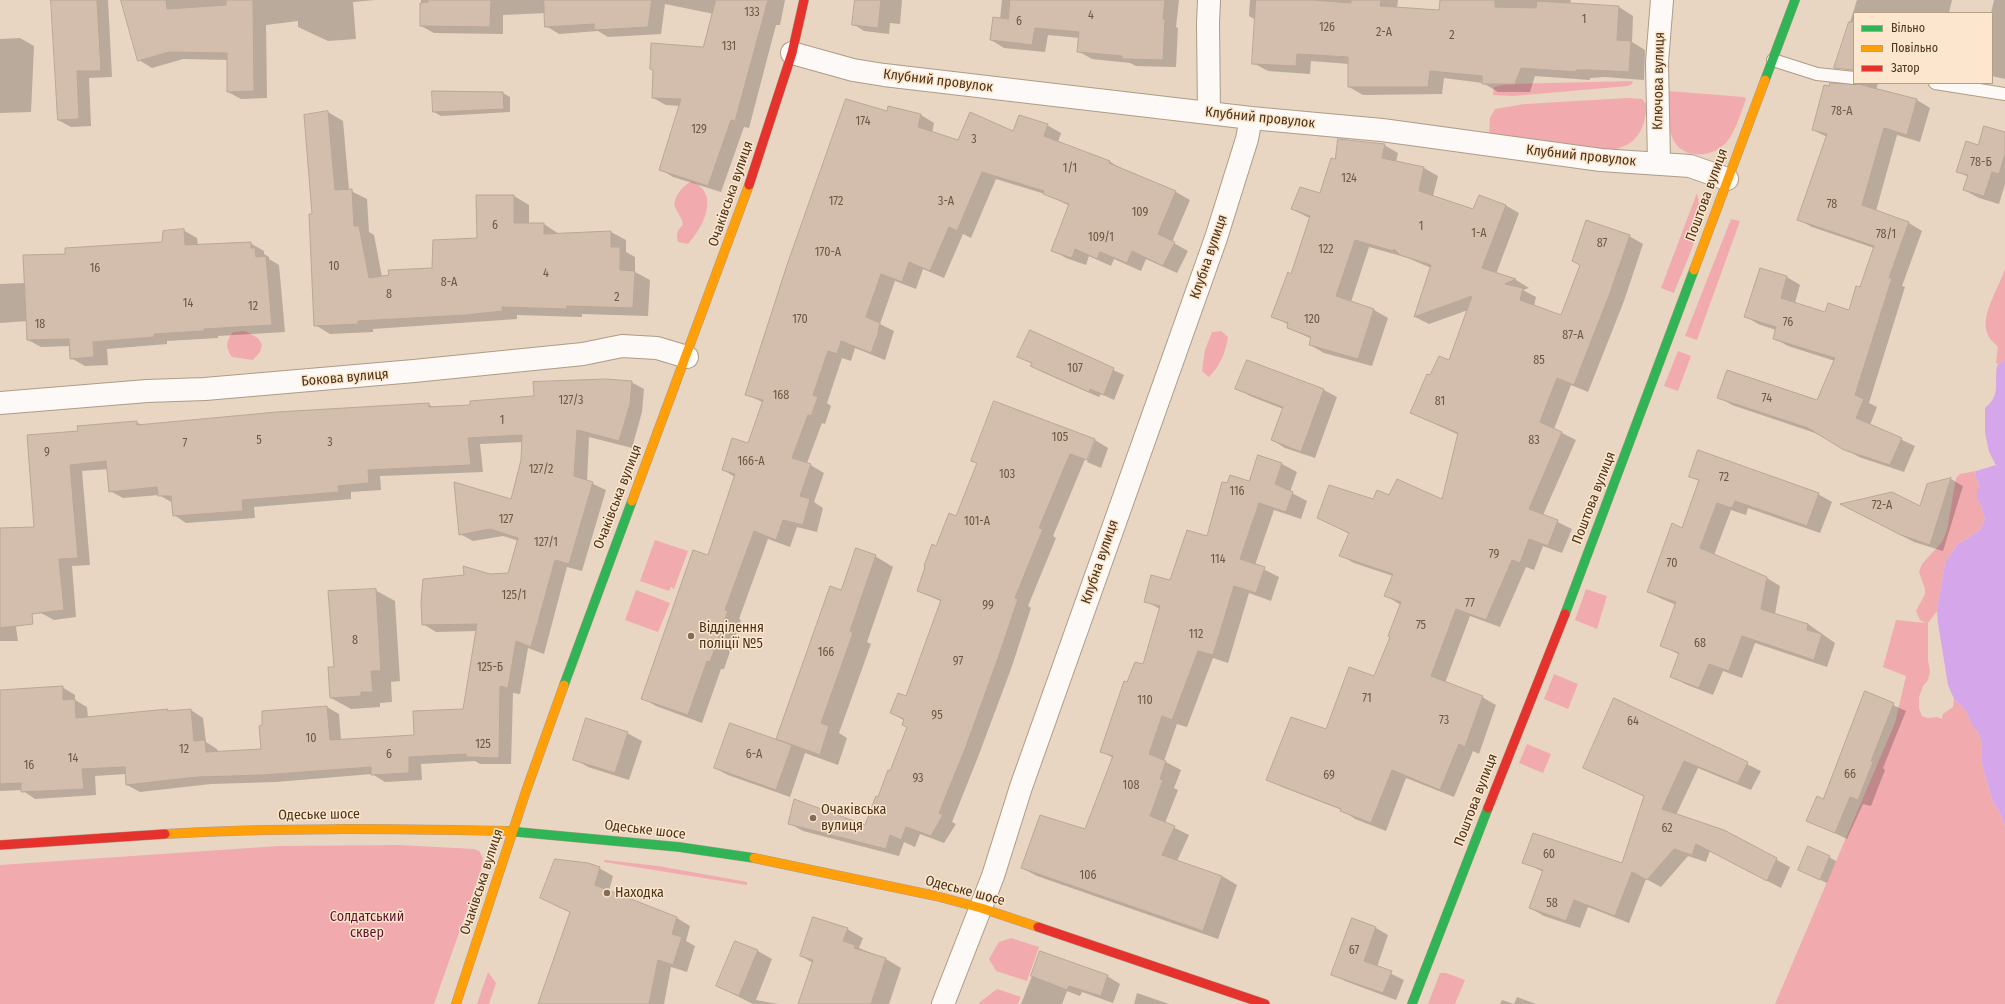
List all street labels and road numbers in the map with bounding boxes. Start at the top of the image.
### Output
street label: Ключова вулиця [1650,32,1668,130]
street label: Клубний провулок [882,66,994,96]
street label: Клубний провулок [1204,104,1316,132]
street label: Очаківська вулиця [705,139,757,249]
street label: Клубний провулок [1525,142,1637,170]
street label: Поштова вулиця [1682,146,1732,244]
street label: Клубна вулиця [1187,213,1231,301]
street label: Бокова вулиця [301,366,389,390]
street label: Очаківська вулиця [590,442,646,552]
street label: Поштова вулиця [1569,449,1619,547]
street label: Клубна вулиця [1078,518,1122,606]
street label: Поштова вулиця [1451,751,1501,849]
street label: Одеське шосе [278,806,360,824]
street label: Одеське шосе [603,817,687,843]
street label: Очаківська вулиця [457,827,507,937]
street label: Одеське шосе [923,872,1007,910]

